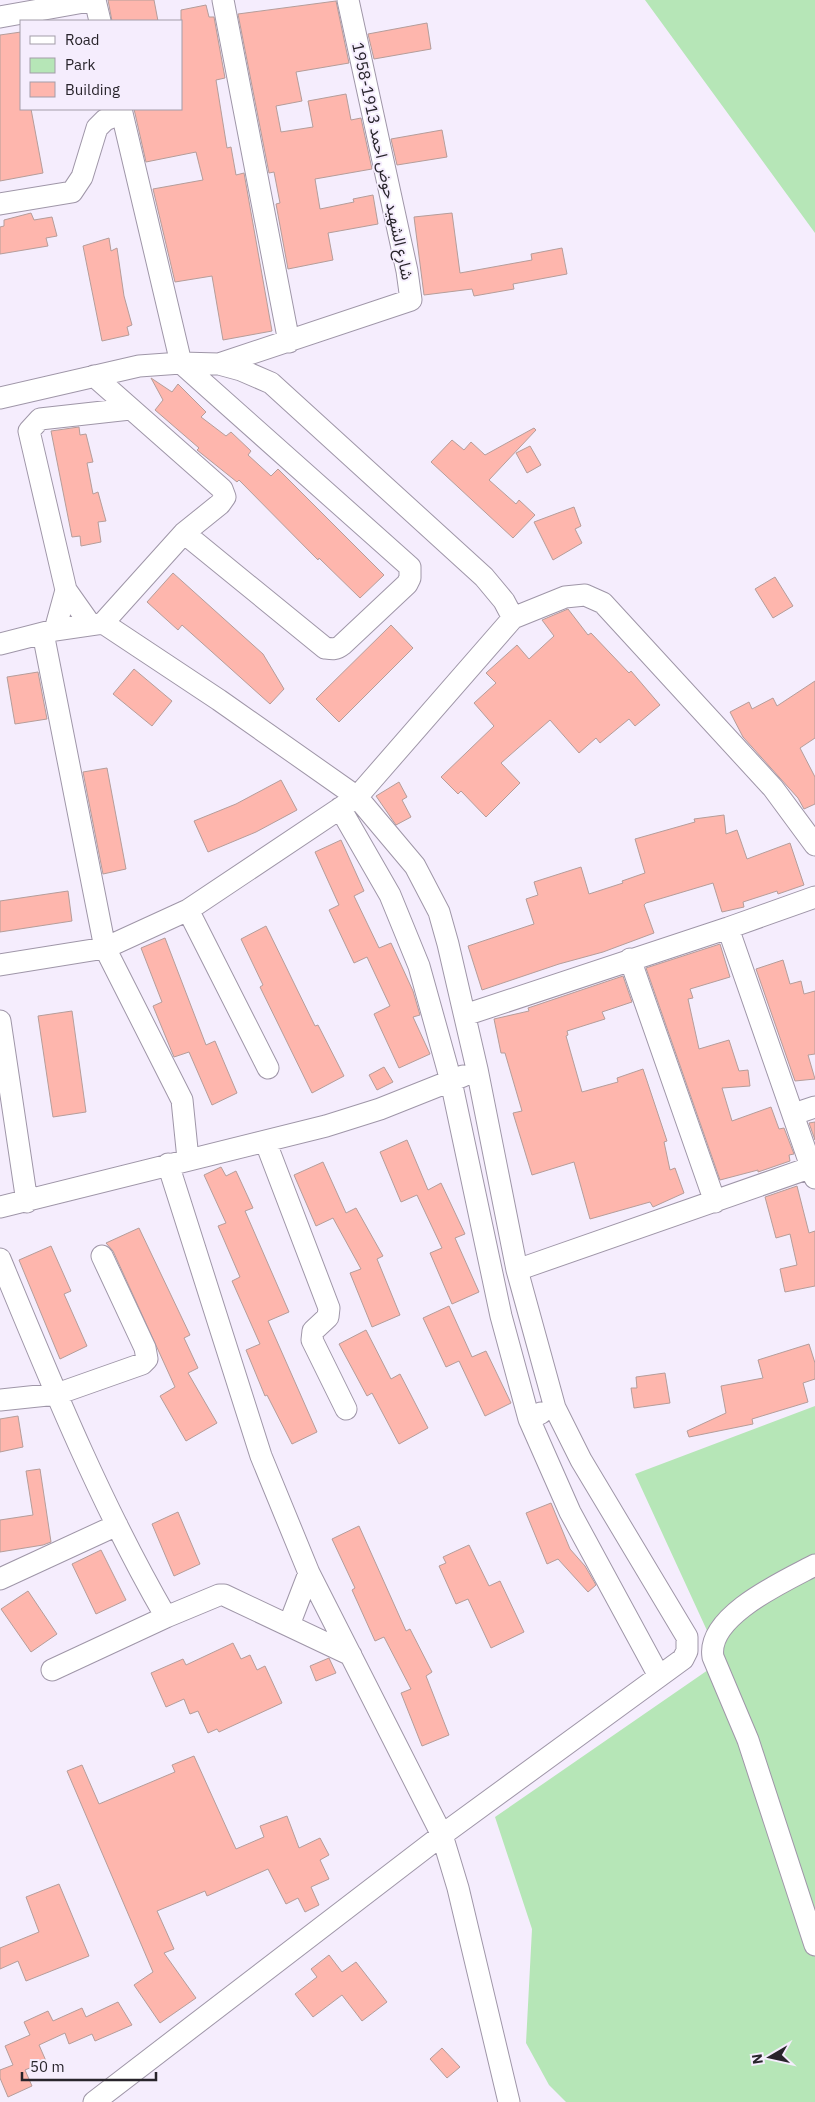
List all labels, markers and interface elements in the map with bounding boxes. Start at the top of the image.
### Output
legend [20,20,182,110]
text: Road [65,30,100,49]
street label: شارع الشهيد حوض احمد 1913-1958 [345,40,418,282]
text: Park [65,55,95,74]
text: Building [65,80,120,99]
north arrow [745,2032,795,2082]
scale bar [22,2050,156,2082]
text: N [747,2053,767,2065]
text: 50 m [30,2057,65,2076]

